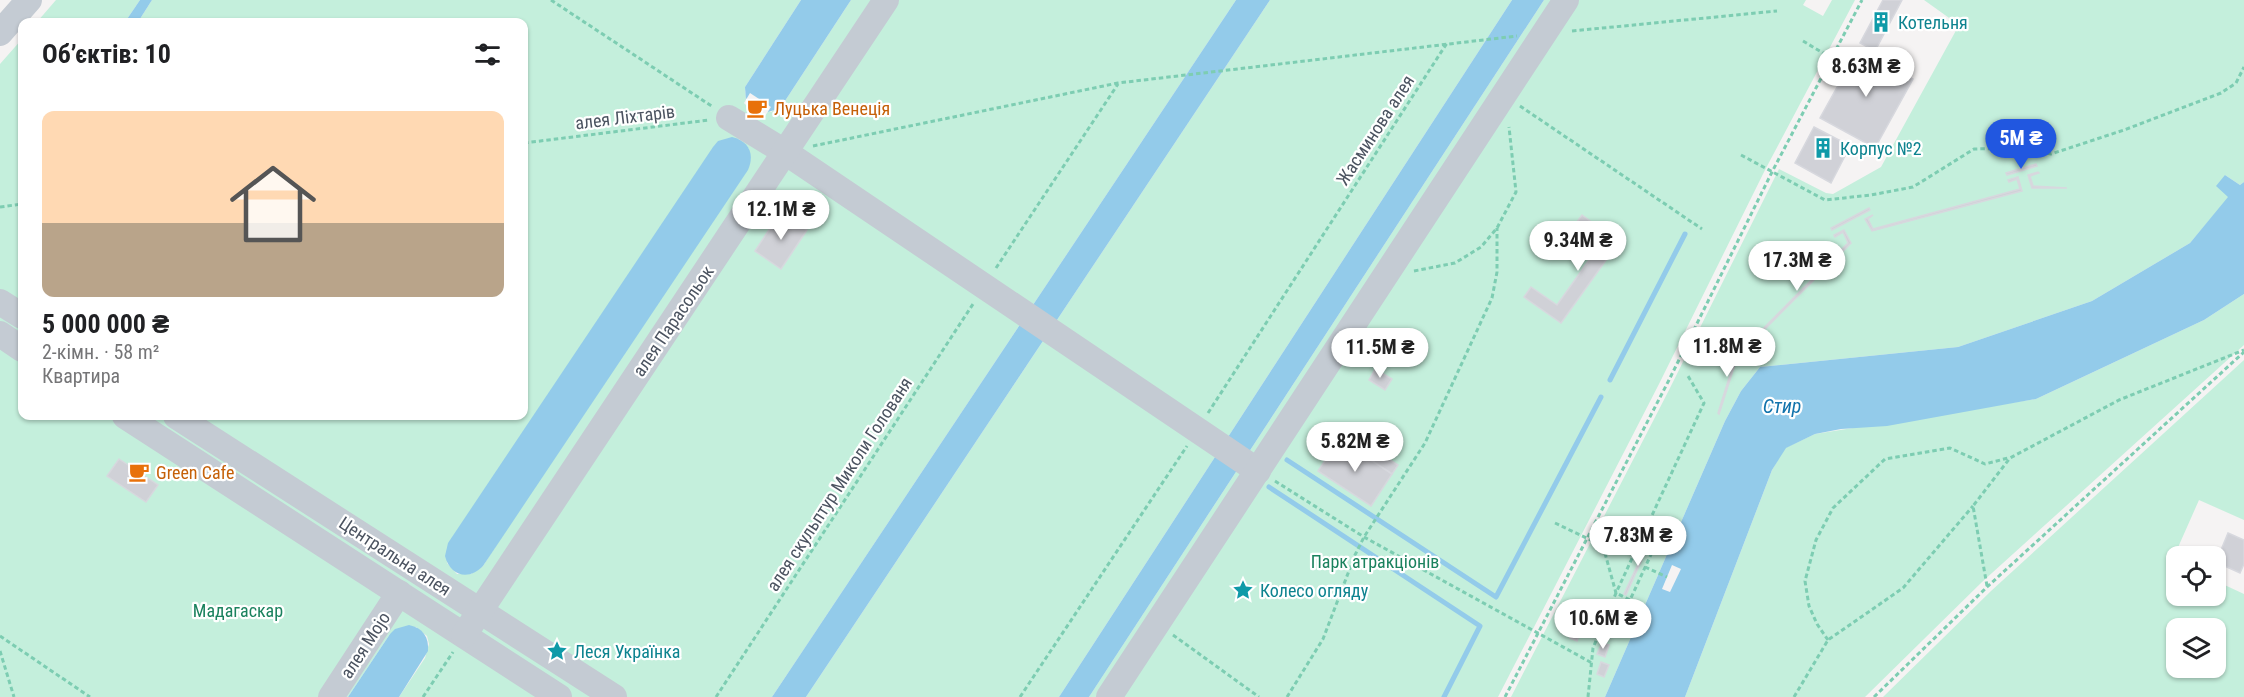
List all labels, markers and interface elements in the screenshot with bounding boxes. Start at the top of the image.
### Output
building icon: Котельня [1869,10,1893,34]
place label: Котельня [1898,12,1968,33]
icon: filters [471,38,504,71]
text: Об’єктів: 10 [42,39,171,69]
pin: 8.63M ₴ [1811,47,1921,98]
text: 8.63M ₴ [1831,54,1901,78]
street label: Жасминова алея [1332,71,1418,189]
cafe icon: Луцька Венеція [745,96,769,120]
place label: Луцька Венеція [774,98,890,119]
street label: алея Ліхтарів [574,100,676,134]
pin: 5M ₴ [1985,119,2057,170]
text: 5M ₴ [1999,126,2043,150]
building icon: Корпус №2 [1811,136,1835,160]
place label: Корпус №2 [1840,138,1922,159]
icon: home [219,150,327,258]
pin: 12.1M ₴ [726,190,836,241]
text: 12.1M ₴ [746,197,816,221]
pin: 9.34M ₴ [1523,221,1633,272]
text: 9.34M ₴ [1543,228,1613,252]
pin: 17.3M ₴ [1742,241,1852,292]
text: 17.3M ₴ [1762,248,1832,272]
street label: алея Парасольок [628,261,718,380]
text: 5 000 000 ₴ [42,309,169,339]
pin: 11.8M ₴ [1672,327,1782,378]
pin: 11.5M ₴ [1325,328,1435,379]
text: 11.8M ₴ [1692,334,1762,358]
text: 11.5M ₴ [1345,335,1415,359]
text: 2-кімн. · 58 m² [42,340,159,364]
text: Квартира [42,364,120,388]
street label: алея скульптур Миколи Голованя [762,373,916,595]
water label: Стир [1763,394,1801,418]
pin: 5.82M ₴ [1300,422,1410,473]
text: 5.82M ₴ [1320,429,1390,453]
cafe icon: Green Cafe [127,460,151,484]
place label: Green Cafe [156,462,234,483]
street label: Центральна алея [335,512,455,600]
pin: 7.83M ₴ [1583,516,1693,567]
text: 7.83M ₴ [1603,523,1673,547]
map controls [2166,546,2226,678]
button: locate [2166,546,2226,606]
park label: Парк атракціонів [1311,551,1439,572]
place icon: Колесо огляду [1231,578,1255,602]
place label: Колесо огляду [1260,580,1369,601]
pin: 10.6M ₴ [1548,599,1658,650]
park label: Мадагаскар [193,600,283,621]
text: 10.6M ₴ [1568,606,1638,630]
street label: алея Mojo [336,608,394,682]
button: layers [2166,618,2226,678]
place icon: Леся Українка [545,639,569,663]
place label: Леся Українка [574,641,680,662]

